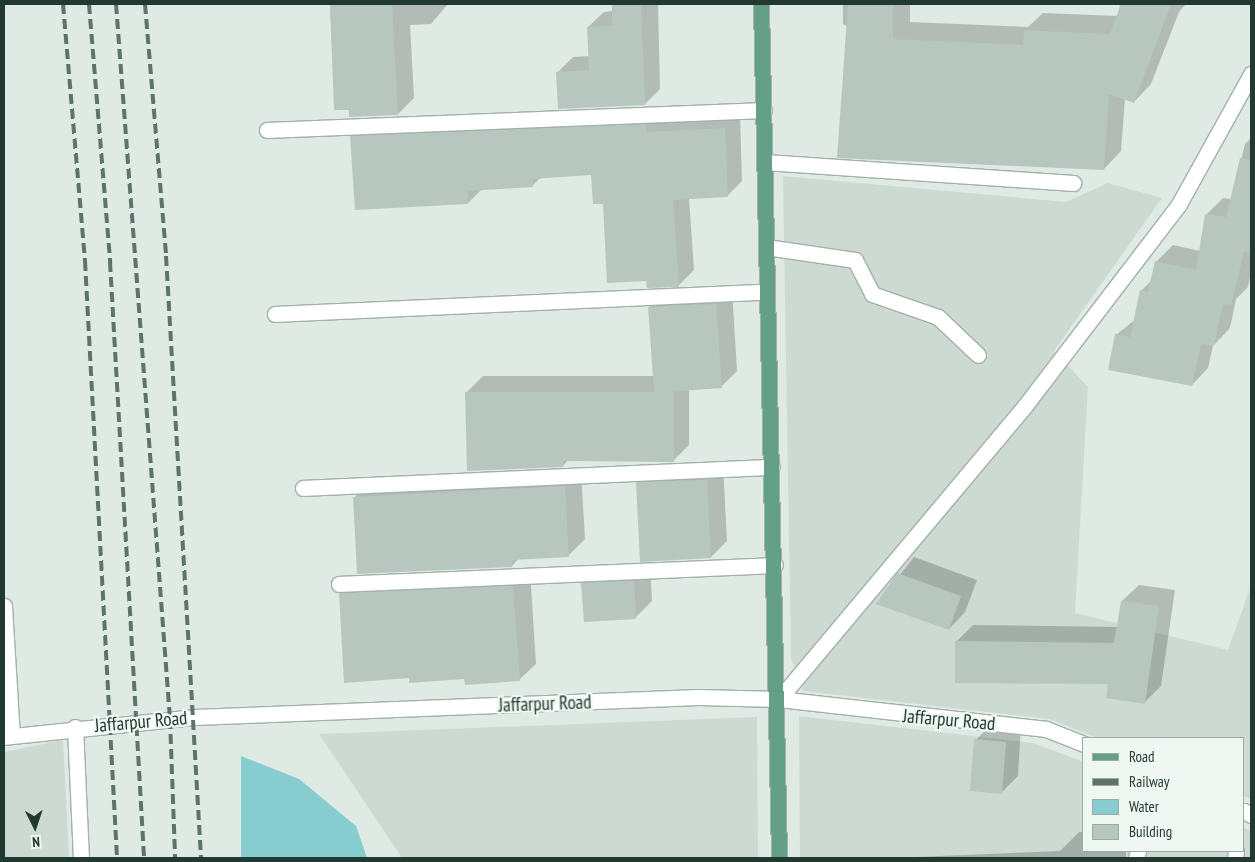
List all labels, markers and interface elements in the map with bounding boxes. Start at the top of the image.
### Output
street label: Jaffarpur Road [498,691,592,717]
street label: Jaffarpur Road [902,705,996,735]
street label: Jaffarpur Road [94,707,188,737]
legend [1082,737,1245,852]
text: Road [1129,747,1155,766]
text: Railway [1129,772,1169,791]
text: Water [1129,797,1159,816]
north arrow [10,802,60,852]
text: Building [1129,822,1172,841]
text: N [32,833,40,851]

